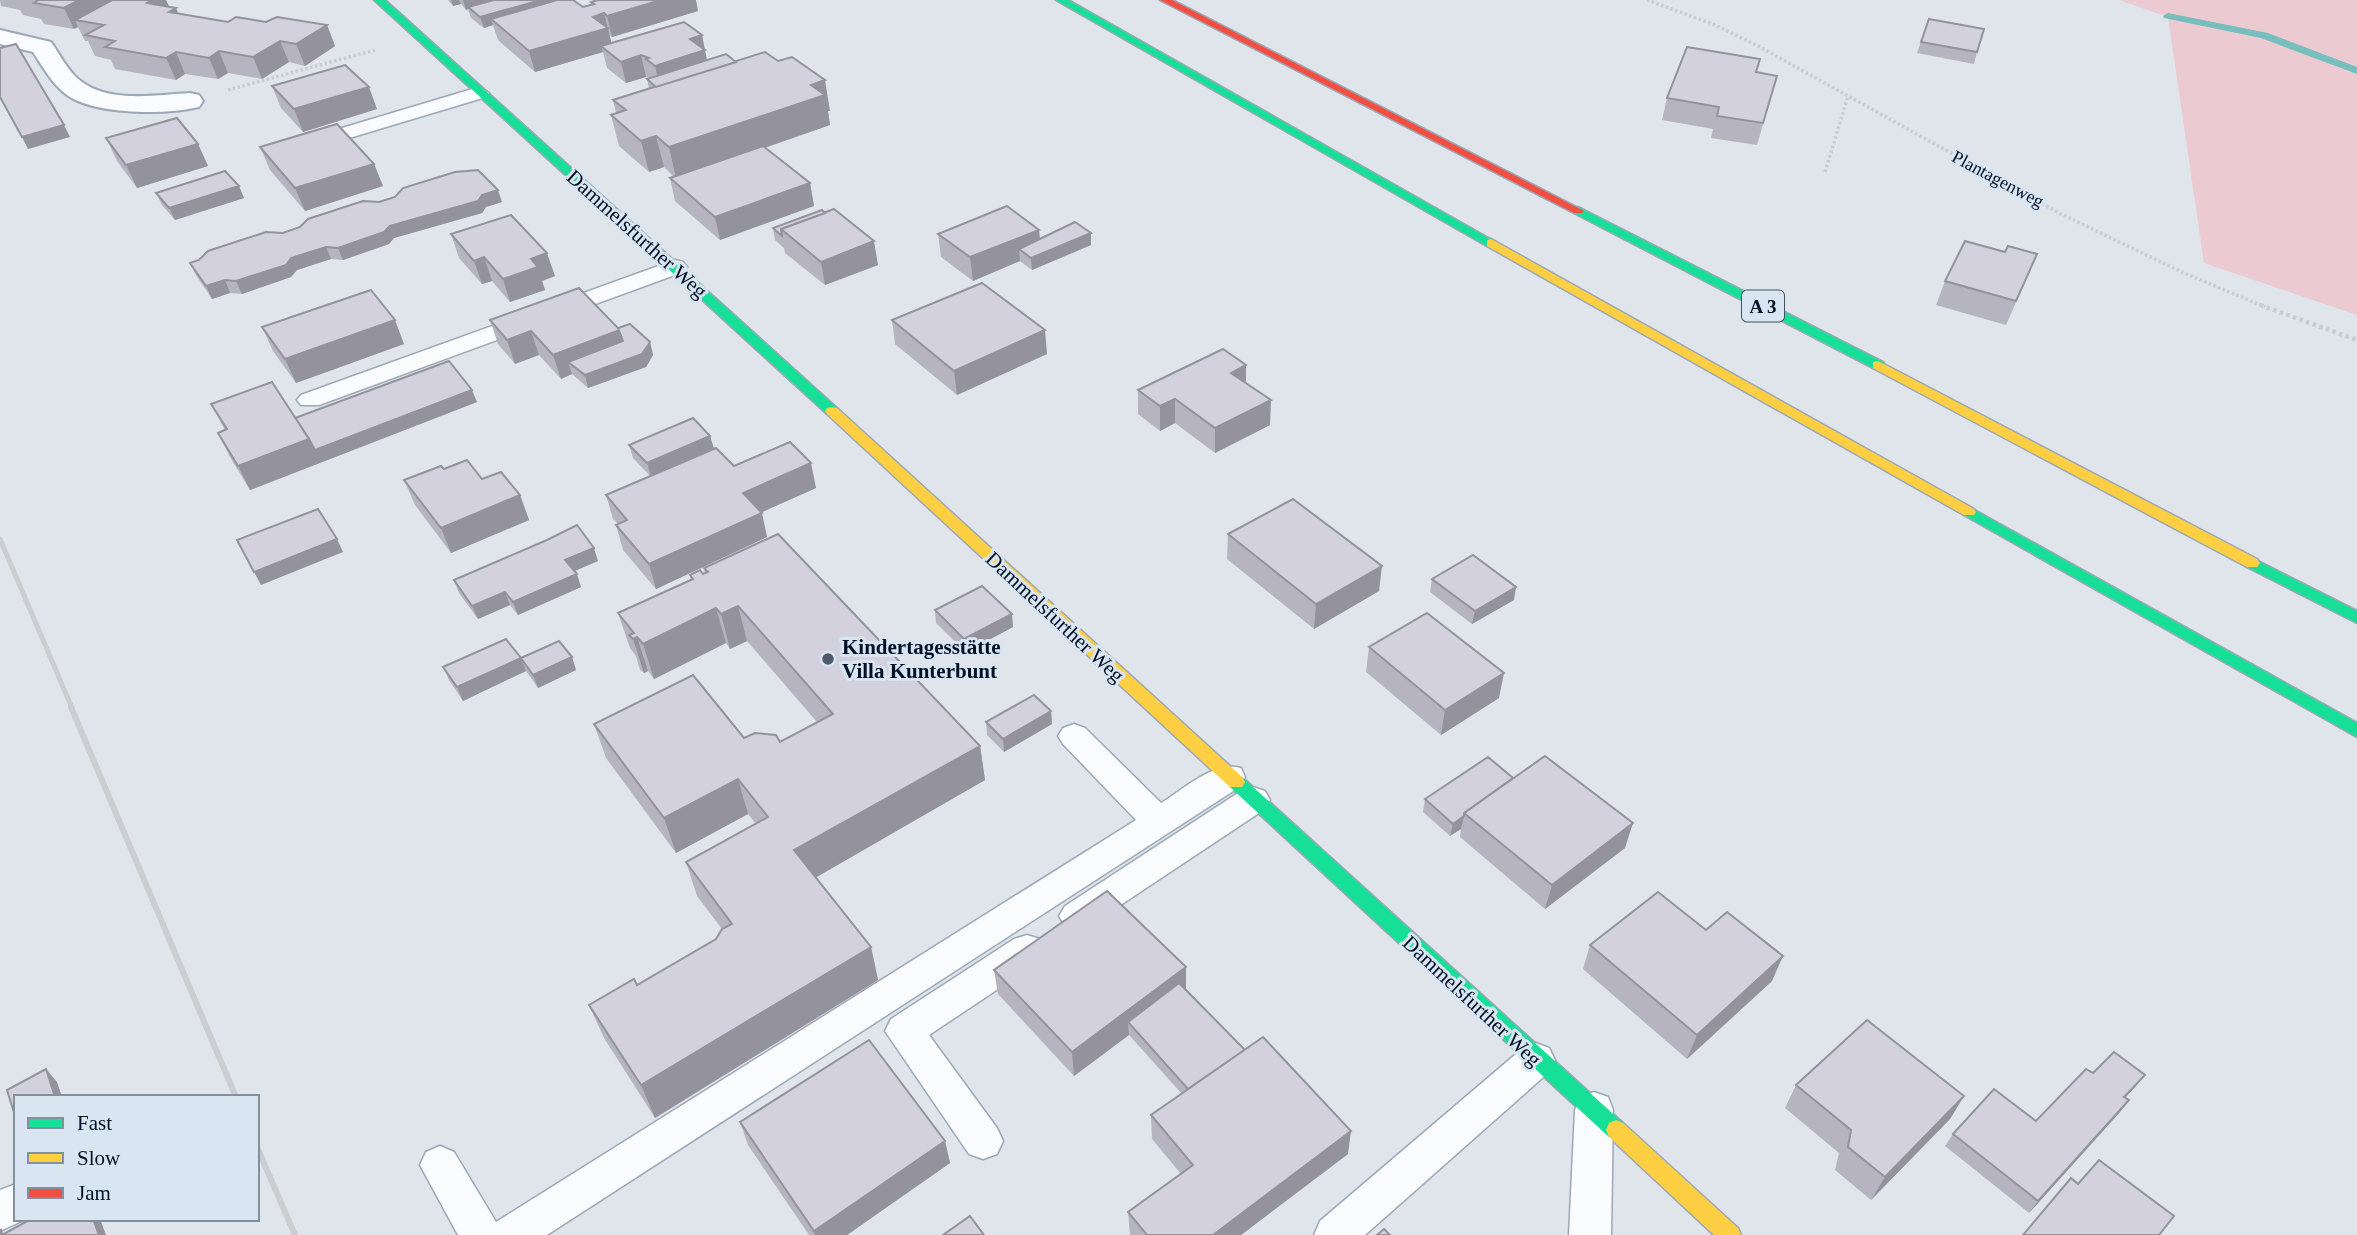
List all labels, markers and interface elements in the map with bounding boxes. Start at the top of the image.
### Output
street label: Plantagenweg [1949,146,2047,212]
street label: Dammelsfurther Weg [562,165,712,304]
road number: A 3 [1742,290,1784,322]
street label: Dammelsfurther Weg [981,547,1130,688]
place label: Kindertagesstätte Villa Kunterbunt [842,635,1001,683]
marker: Kindertagesstätte Villa Kunterbunt [820,651,836,667]
street label: Dammelsfurther Weg [1398,931,1547,1072]
legend [14,1095,259,1221]
text: Fast [77,1111,112,1135]
text: Slow [77,1146,121,1170]
text: Jam [77,1181,111,1205]

